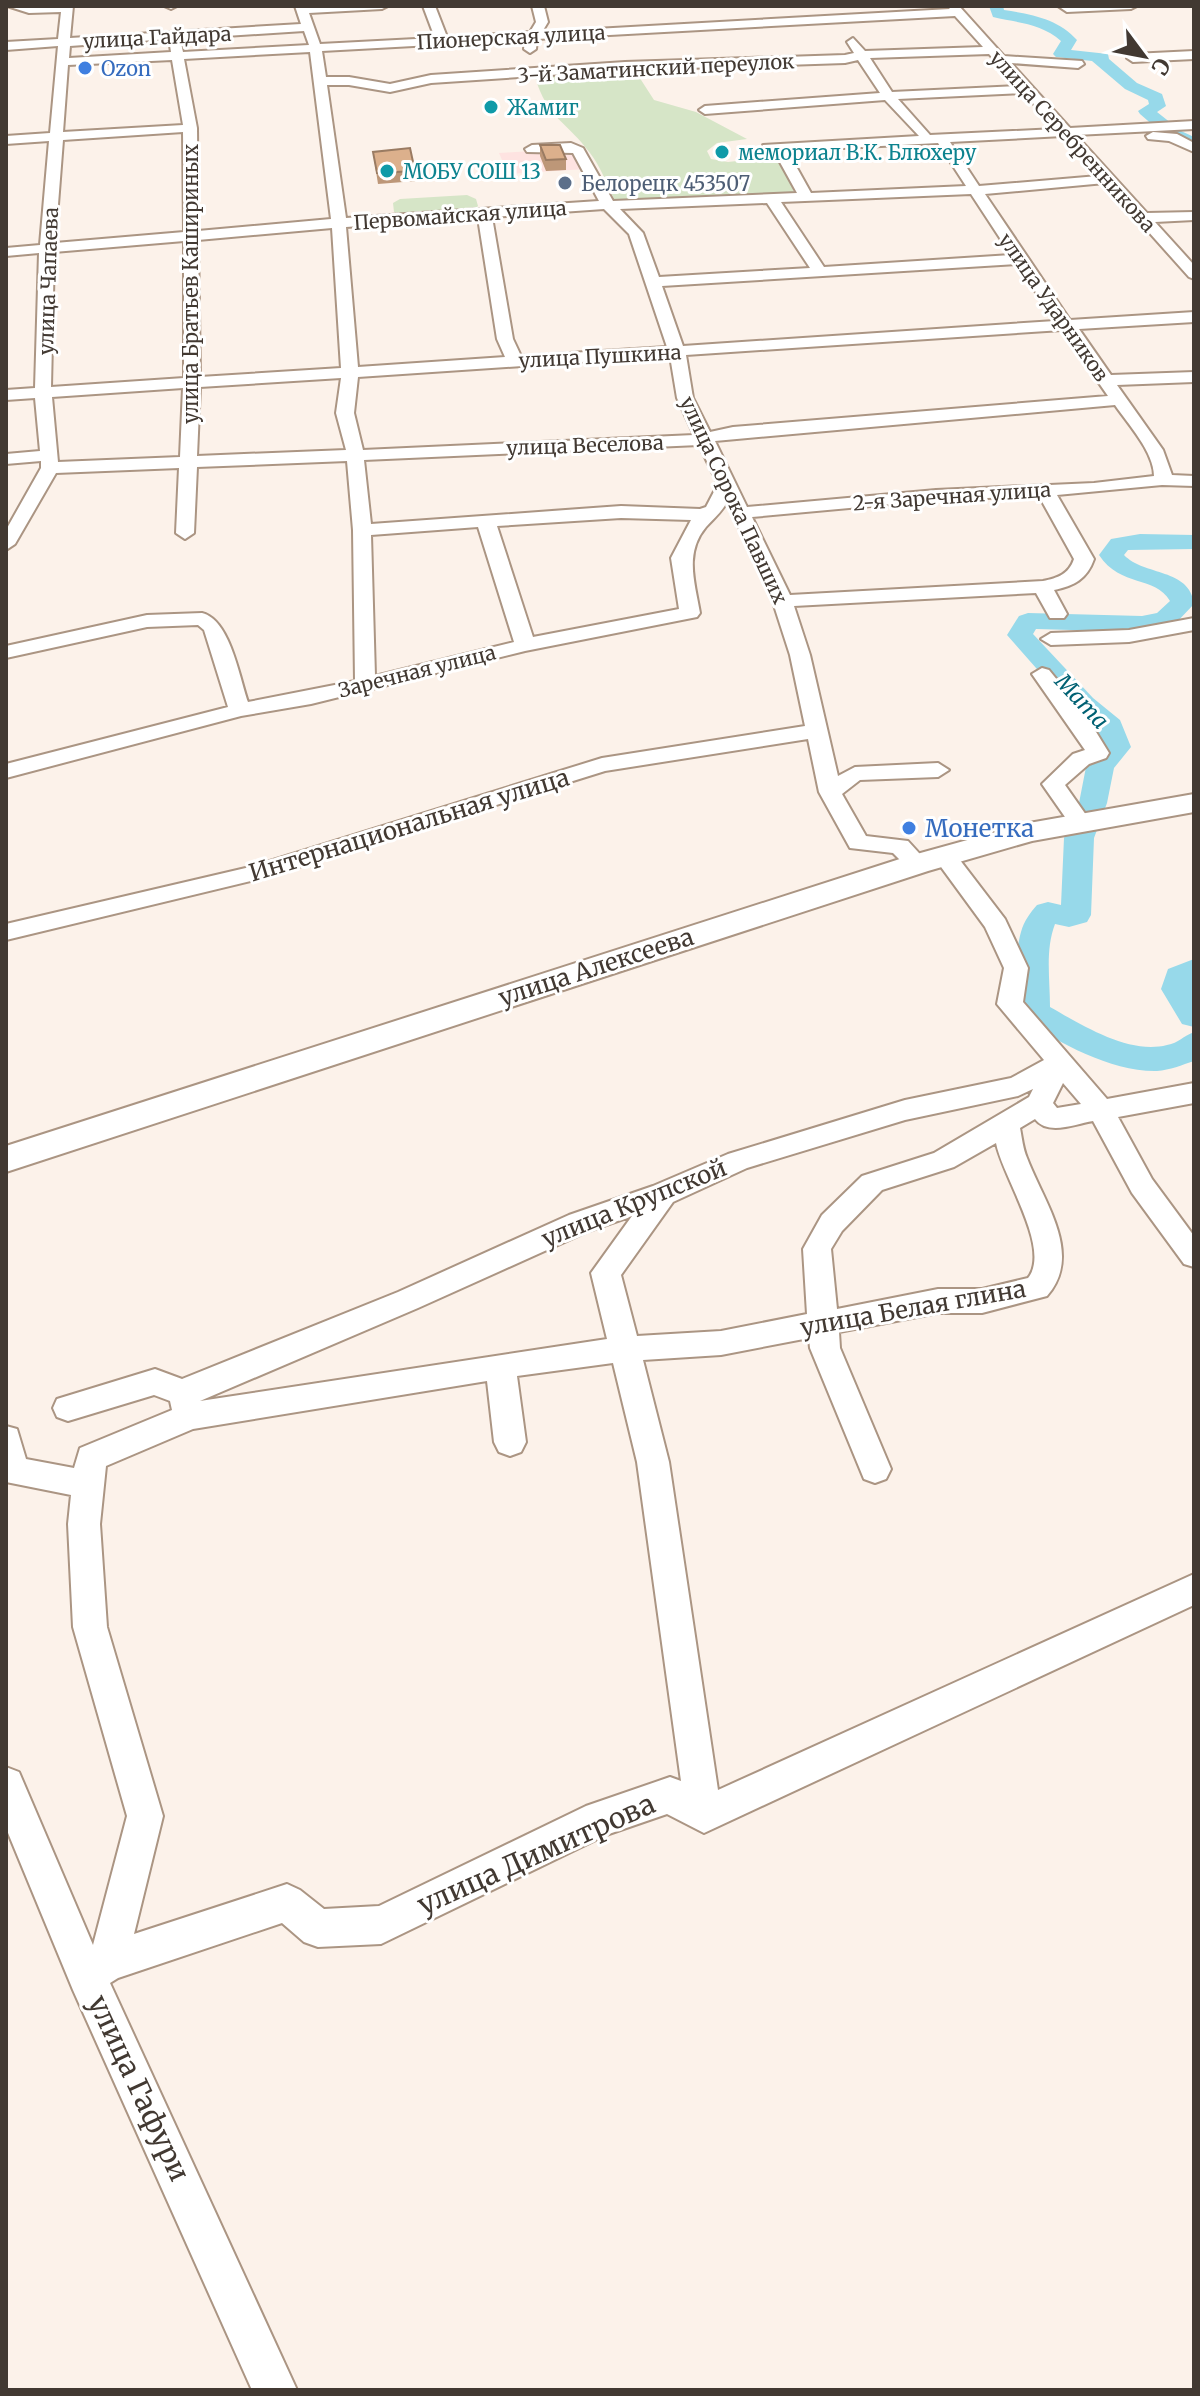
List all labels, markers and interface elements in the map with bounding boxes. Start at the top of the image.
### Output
north arrow [1104,16,1184,96]
street label: Пионерская улица [416,20,606,54]
street label: улица Гайдара [82,21,232,53]
street label: улица Серебренникова [985,45,1161,237]
street label: 3-й Заматинский переулок [517,48,795,88]
place label: Ozon [101,56,151,81]
marker: Ozon [76,59,94,77]
place label: Жамиг [507,95,579,120]
marker: Жамиг [482,98,500,116]
place label: мемориал В.К. Блюхеру [738,140,977,165]
marker: мемориал В.К. Блюхеру [713,143,731,161]
street label: улица Братьев Кашириных [178,144,203,424]
place label: МОБУ СОШ 13 [403,159,541,184]
marker: МОБУ СОШ 13 [378,162,396,180]
place label: Белорецк 453507 [581,171,750,196]
marker: Белорецк 453507 [556,174,574,192]
street label: Первомайская улица [353,195,568,235]
street label: улица Чапаева [33,206,63,355]
street label: улица Ударников [994,228,1115,386]
street label: улица Пушкина [518,339,682,373]
street label: улица Сорока Павших [675,392,793,608]
street label: улица Веселова [506,430,664,460]
street label: 2-я Заречная улица [852,477,1052,515]
street label: Заречная улица [336,639,498,703]
water label: Мата [1049,667,1115,735]
street label: Интернациональная улица [245,761,573,889]
place label: Монетка [925,813,1034,844]
marker: Монетка [900,819,918,837]
street label: улица Алексеева [495,921,698,1013]
street label: улица Крупской [537,1152,731,1254]
street label: улица Белая глина [798,1273,1028,1343]
street label: улица Димитрова [412,1785,660,1923]
street label: улица Гафури [80,1989,198,2187]

